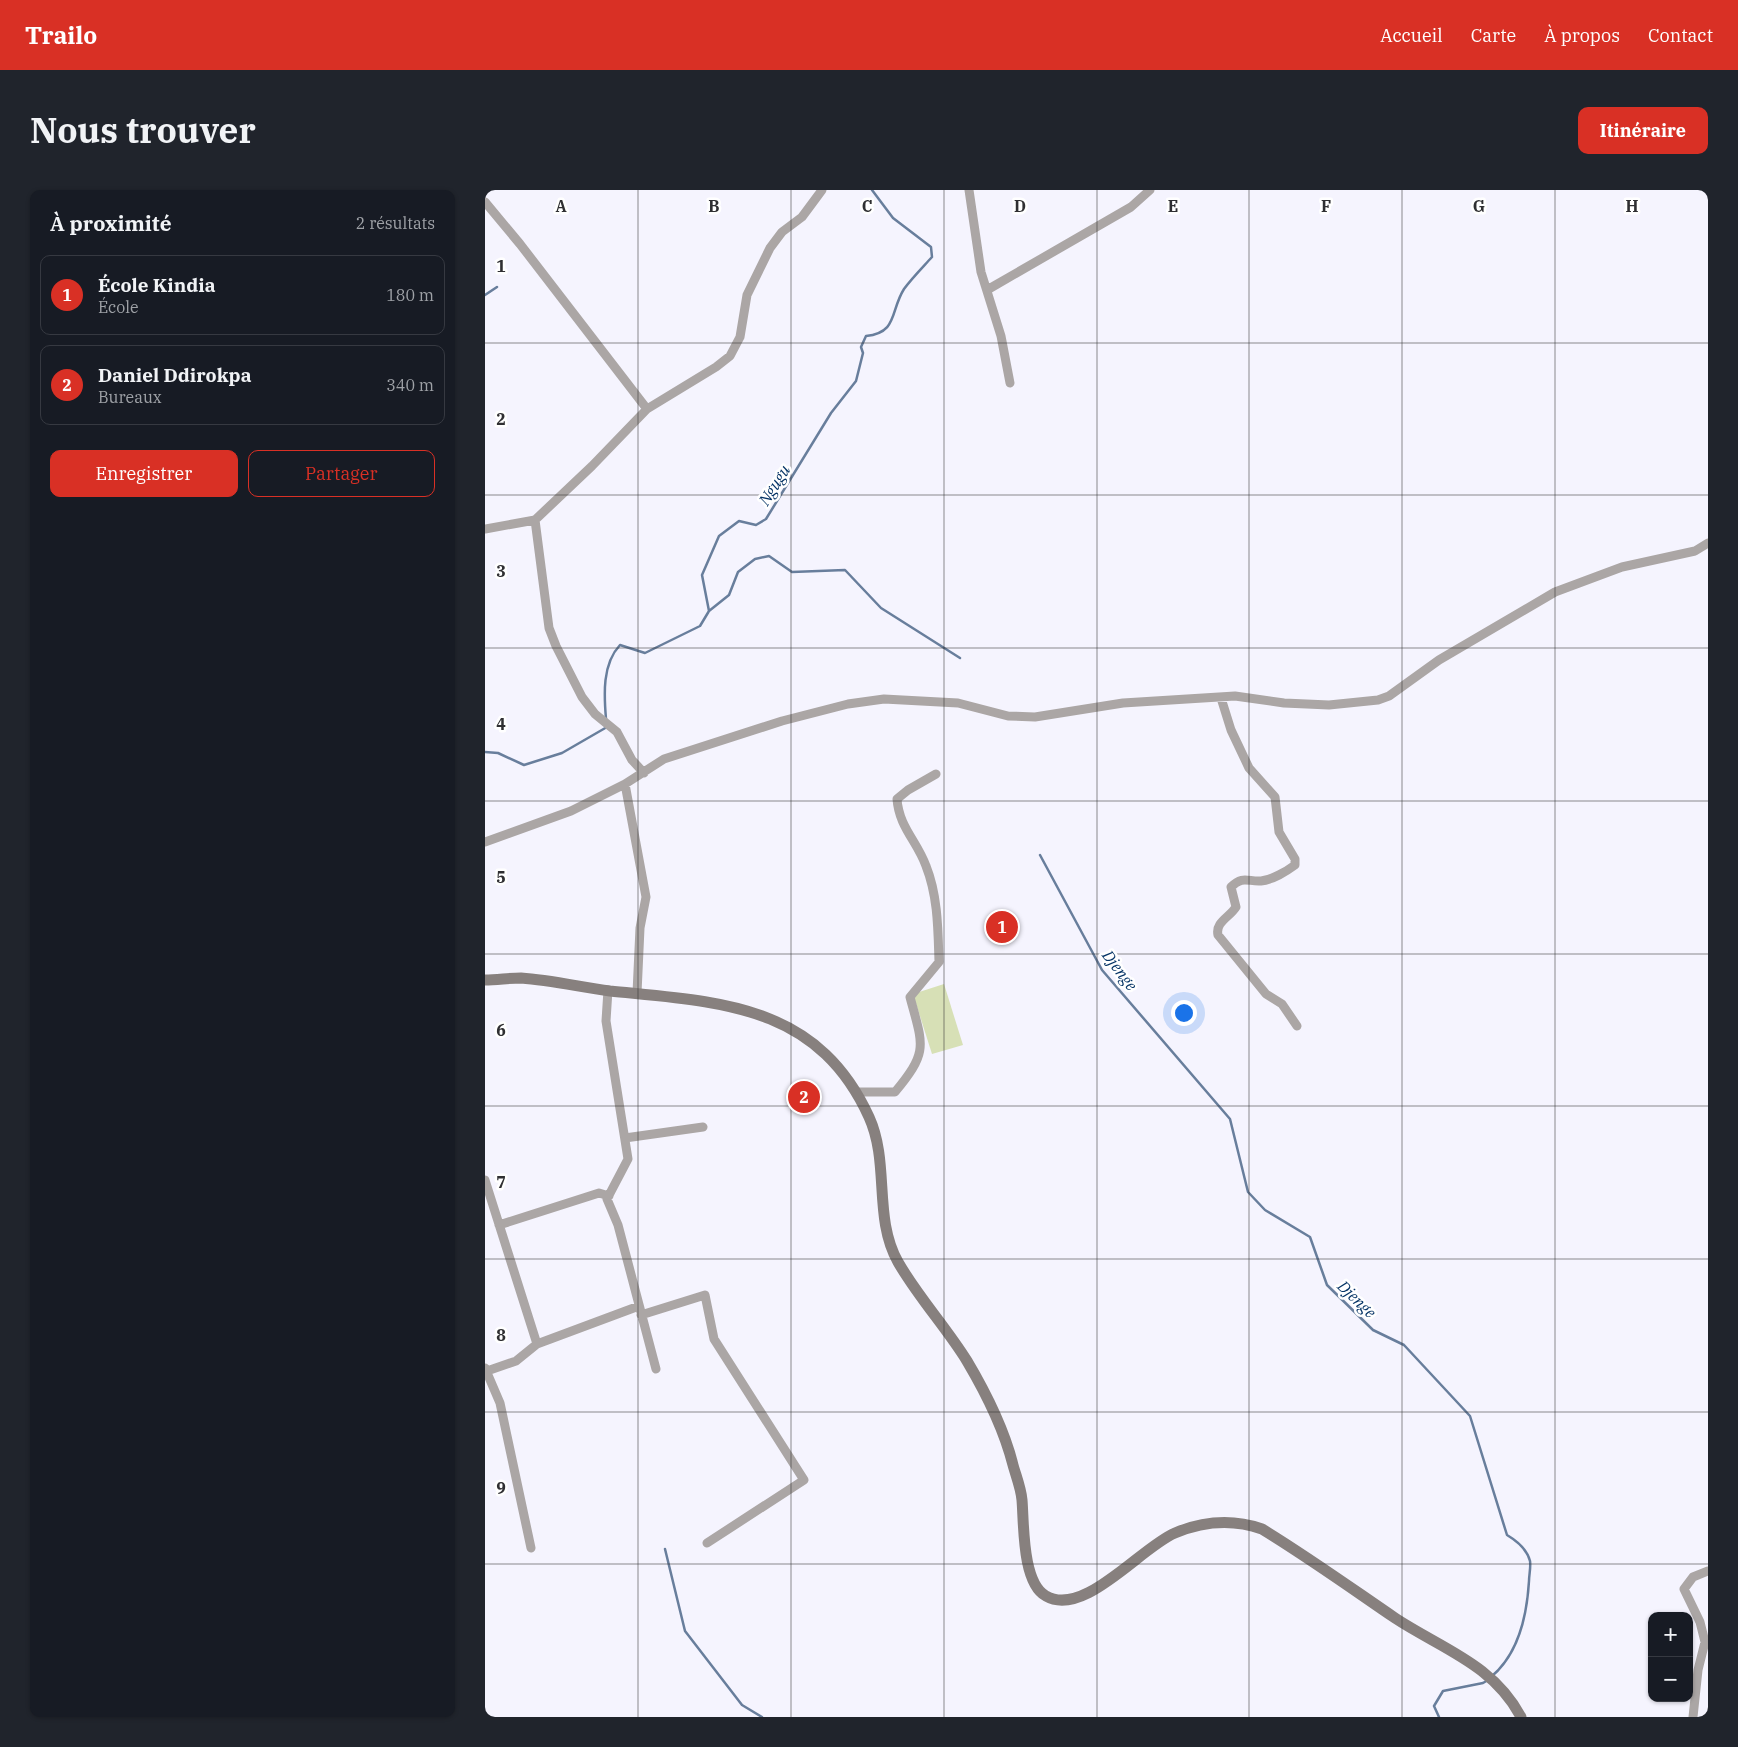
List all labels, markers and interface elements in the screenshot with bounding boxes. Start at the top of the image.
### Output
text: Trailo [25,19,97,51]
text: Accueil [1380,24,1443,47]
text: Carte [1471,24,1516,47]
text: À propos [1544,24,1620,47]
text: Contact [1648,24,1713,47]
text: Nous trouver [30,107,256,153]
button: Itinéraire [1578,107,1708,154]
text: A [555,196,567,216]
text: B [708,196,720,216]
text: C [862,196,872,216]
text: D [1014,196,1026,216]
text: E [1168,196,1178,216]
text: F [1321,196,1331,216]
text: G [1473,196,1485,216]
text: H [1626,196,1639,216]
text: À proximité [50,209,172,237]
text: 2 résultats [356,213,435,233]
text: 1 [496,256,506,276]
text: École Kindia [98,273,216,297]
text: 1 [62,285,72,305]
text: 180 m [386,285,434,305]
text: École [98,297,139,317]
text: Daniel Ddirokpa [98,363,252,387]
text: 2 [62,375,72,395]
text: 340 m [386,375,434,395]
text: Bureaux [98,387,162,407]
text: 2 [496,409,506,429]
button: Enregistrer [50,450,238,497]
button: Partager [248,450,435,497]
water label: Ngugu [753,461,794,510]
text: 3 [496,561,506,581]
text: 4 [496,714,506,734]
text: 5 [496,867,506,887]
pin: 1 [986,908,1018,946]
water label: Djenge [1098,945,1142,994]
your location [1171,1000,1197,1026]
text: 6 [496,1020,506,1040]
pin: 2 [788,1078,820,1116]
text: 7 [496,1172,506,1192]
water label: Djenge [1333,1275,1380,1322]
text: 8 [496,1325,506,1345]
text: 9 [496,1478,506,1498]
map controls [1648,1612,1693,1702]
button: + [1648,1612,1693,1657]
button: − [1648,1657,1693,1702]

